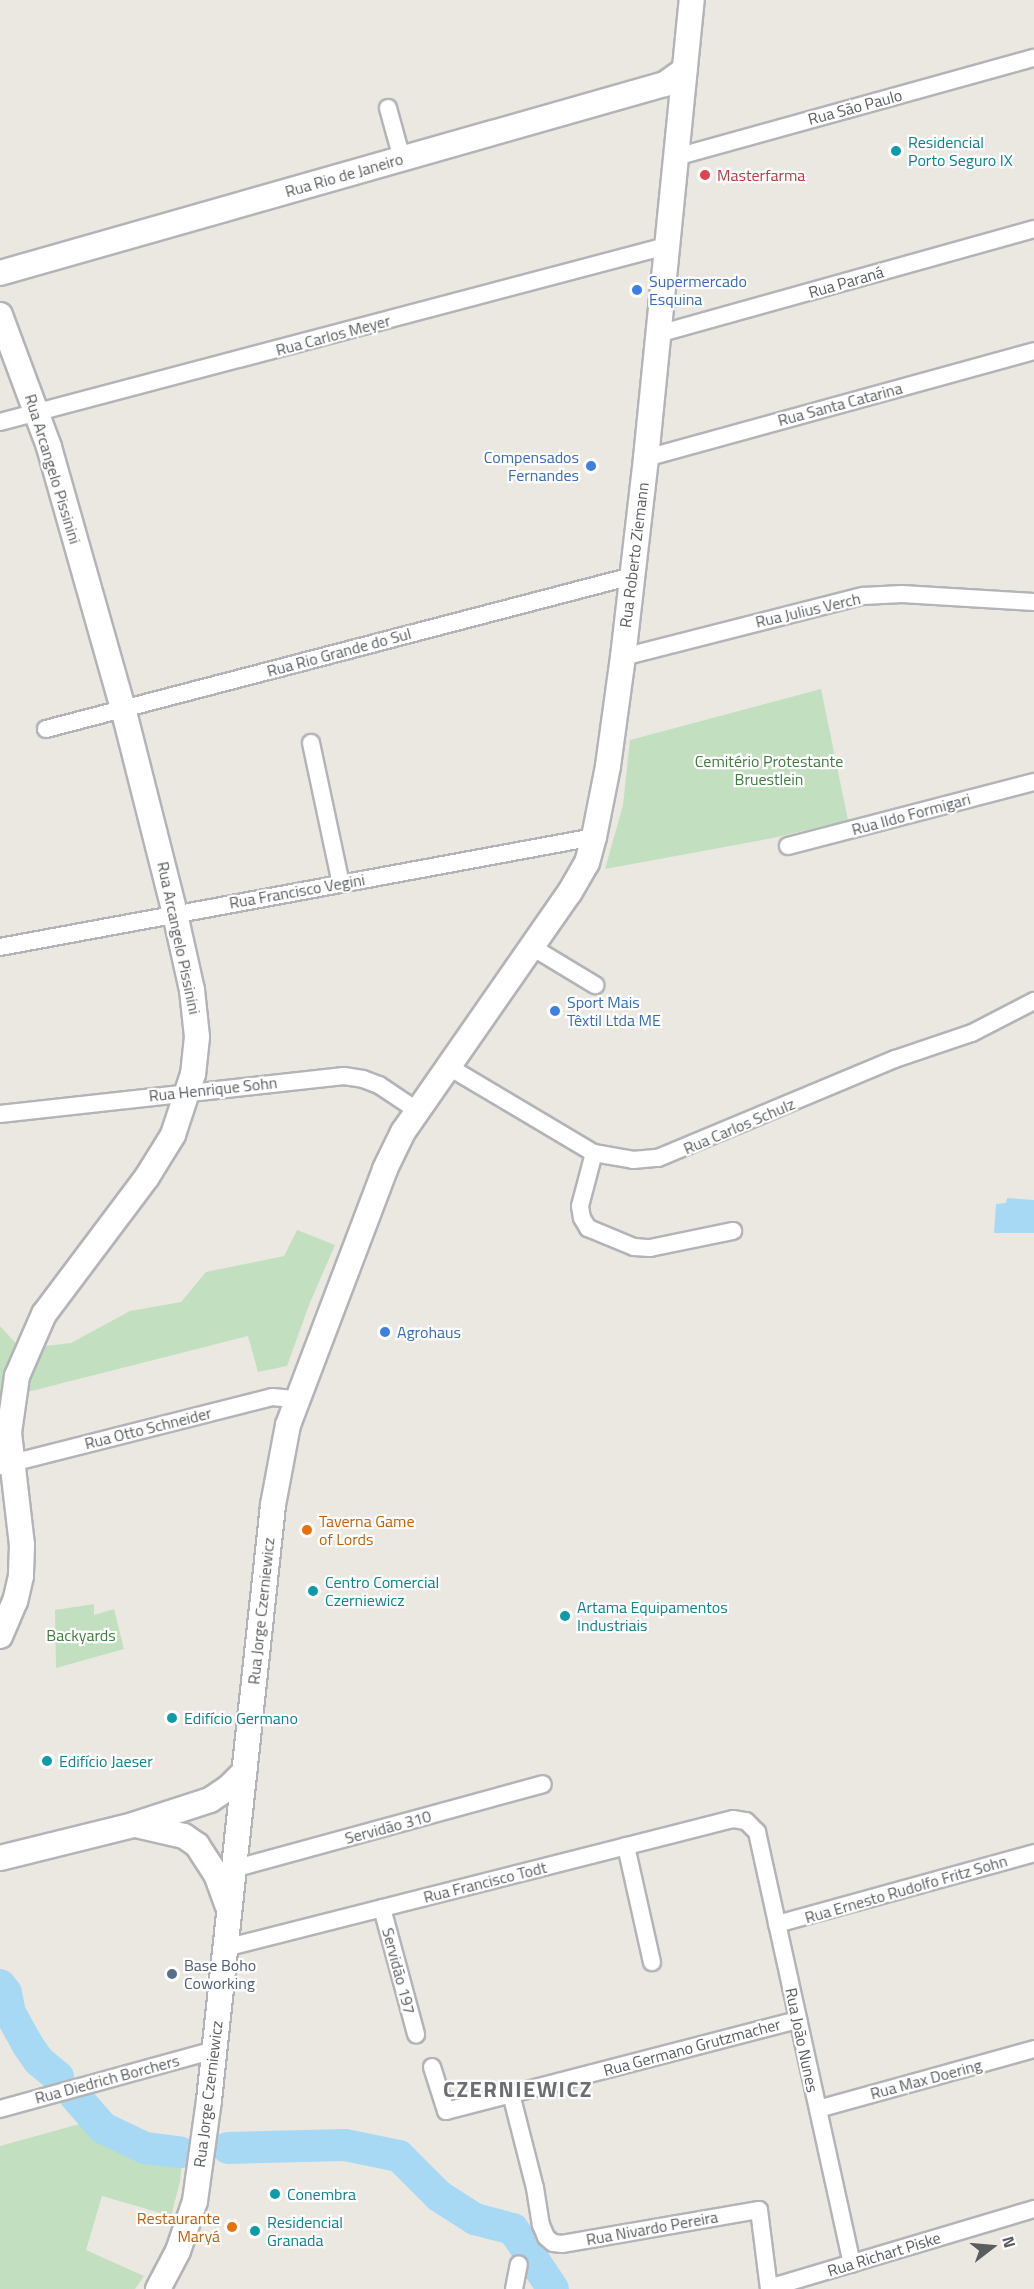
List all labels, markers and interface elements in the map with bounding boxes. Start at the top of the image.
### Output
street label: Rua São Paulo [806,85,904,129]
place label: Residencial Porto Seguro IX [908,132,1013,170]
marker: Residencial Porto Seguro IX [889,144,903,158]
street label: Rua Rio de Janeiro [283,149,405,201]
place label: Masterfarma [717,165,805,185]
marker: Masterfarma [698,168,712,182]
street label: Rua Paraná [806,262,886,302]
place label: Supermercado Esquina [649,271,747,309]
marker: Supermercado Esquina [630,283,644,297]
street label: Rua Carlos Meyer [274,310,392,360]
street label: Rua Santa Catarina [776,378,904,430]
street label: Rua Arcangelo Pissinini [21,392,85,546]
place label: Compensados Fernandes [484,447,579,485]
marker: Compensados Fernandes [584,459,598,473]
street label: Rua Roberto Ziemann [616,481,652,629]
street label: Rua Julius Verch [753,589,863,631]
street label: Rua Rio Grande do Sul [265,624,413,680]
park label: Cemitério Protestante Bruestlein [695,751,843,789]
street label: Rua Ildo Formigari [850,789,972,839]
street label: Rua Arcangelo Pissinini [153,860,205,1016]
street label: Rua Francisco Vegini [228,870,366,912]
place label: Sport Mais Têxtil Ltda ME [567,992,661,1030]
marker: Sport Mais Têxtil Ltda ME [548,1004,562,1018]
street label: Rua Henrique Sohn [148,1073,278,1105]
street label: Rua Carlos Schulz [681,1094,797,1158]
place label: Agrohaus [397,1322,461,1342]
marker: Agrohaus [378,1325,392,1339]
street label: Rua Otto Schneider [83,1403,213,1453]
place label: Taverna Game of Lords [319,1511,415,1549]
marker: Taverna Game of Lords [300,1523,314,1537]
street label: Rua Jorge Czerniewicz [244,1537,278,1685]
place label: Centro Comercial Czerniewicz [325,1572,439,1610]
marker: Centro Comercial Czerniewicz [306,1584,320,1598]
place label: Artama Equipamentos Industriais [577,1597,728,1635]
marker: Artama Equipamentos Industriais [558,1609,572,1623]
park label: Backyards [46,1625,116,1645]
place label: Edifício Germano [184,1708,298,1728]
marker: Edifício Germano [165,1711,179,1725]
place label: Edifício Jaeser [59,1751,153,1771]
marker: Edifício Jaeser [40,1754,54,1768]
street label: Servidão 310 [343,1806,433,1848]
street label: Rua Ernesto Rudolfo Fritz Sohn [803,1851,1009,1927]
street label: Rua Francisco Todt [421,1857,549,1907]
street label: Servidão 197 [378,1926,420,2016]
place label: Base Boho Coworking [184,1955,256,1993]
marker: Base Boho Coworking [165,1967,179,1981]
street label: Rua João Nunes [782,1986,822,2094]
street label: Rua Germano Grutzmacher [601,2014,783,2080]
street label: Rua Jorge Czerniewicz [189,2020,227,2168]
street label: Rua Diedrich Borchers [33,2050,181,2108]
street label: Rua Max Doering [868,2055,984,2103]
district label: CZERNIEWICZ [443,2077,593,2103]
place label: Conembra [287,2184,356,2204]
marker: Conembra [268,2187,282,2201]
street label: Rua Nivardo Pereira [585,2207,719,2249]
place label: Restaurante Maryá [137,2208,220,2246]
place label: Residencial Granada [267,2212,343,2250]
north arrow [962,2217,1022,2277]
marker: Restaurante Maryá [225,2220,239,2234]
marker: Residencial Granada [248,2224,262,2238]
street label: Rua Richart Piske [825,2228,943,2280]
text: N [996,2233,1022,2251]

